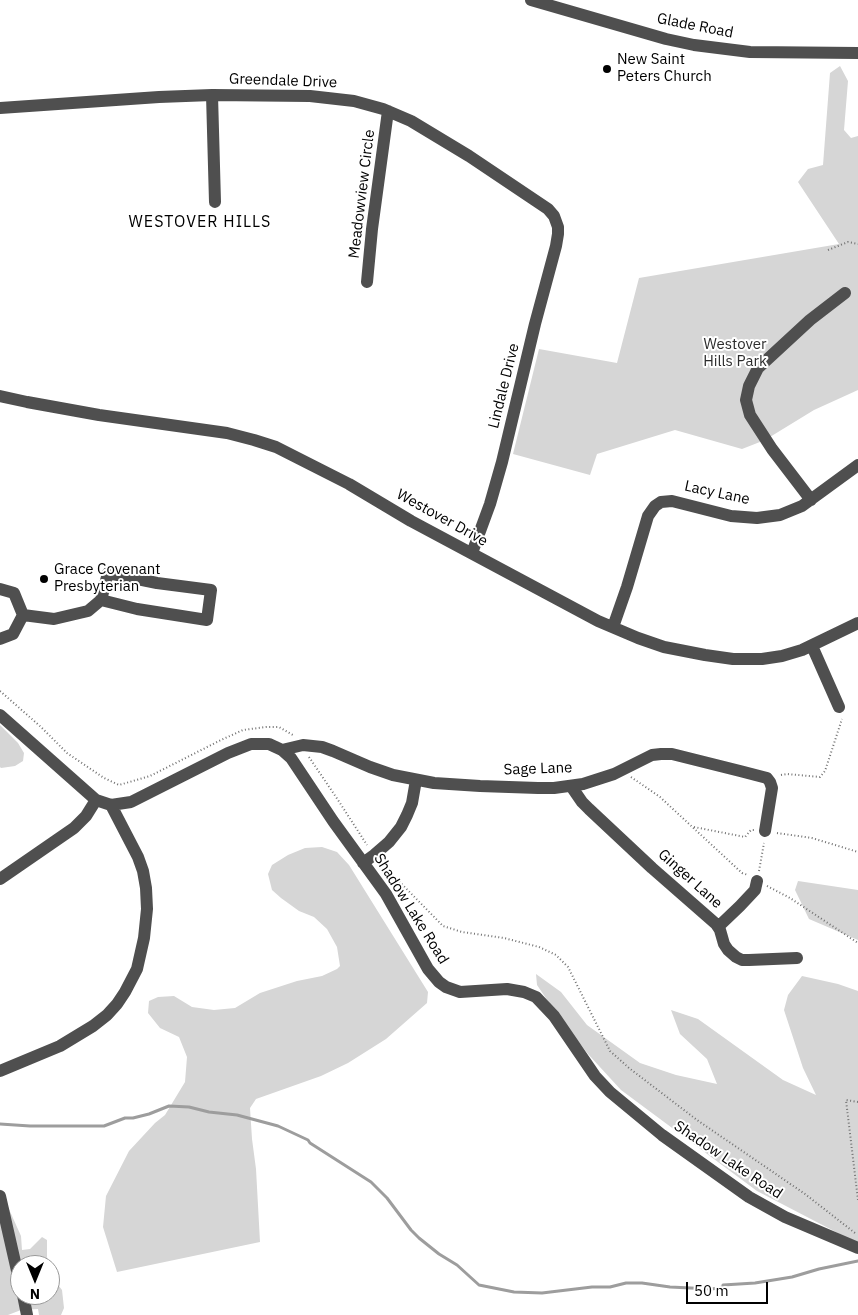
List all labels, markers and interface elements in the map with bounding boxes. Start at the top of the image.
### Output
street label: Glade Road [655,10,735,42]
place label: New Saint Peters Church [617,51,712,86]
marker: New Saint Peters Church [601,63,613,75]
street label: Greendale Drive [229,70,337,92]
street label: Meadowview Circle [345,129,379,259]
district label: WESTOVER HILLS [127,212,273,232]
park label: Westover Hills Park [703,336,767,371]
street label: Lindale Drive [485,342,523,430]
street label: Lacy Lane [683,477,751,509]
street label: Westover Drive [393,486,491,550]
place label: Grace Covenant Presbyterian [54,561,161,596]
marker: Grace Covenant Presbyterian [38,573,50,585]
street label: Sage Lane [503,759,573,779]
street label: Ginger Lane [654,846,726,912]
street label: Shadow Lake Road [370,850,452,968]
street label: Shadow Lake Road [670,1117,786,1203]
north arrow [10,1255,60,1305]
scale bar [688,1272,770,1304]
text: 50 m [694,1281,729,1300]
text: N [30,1285,40,1303]

